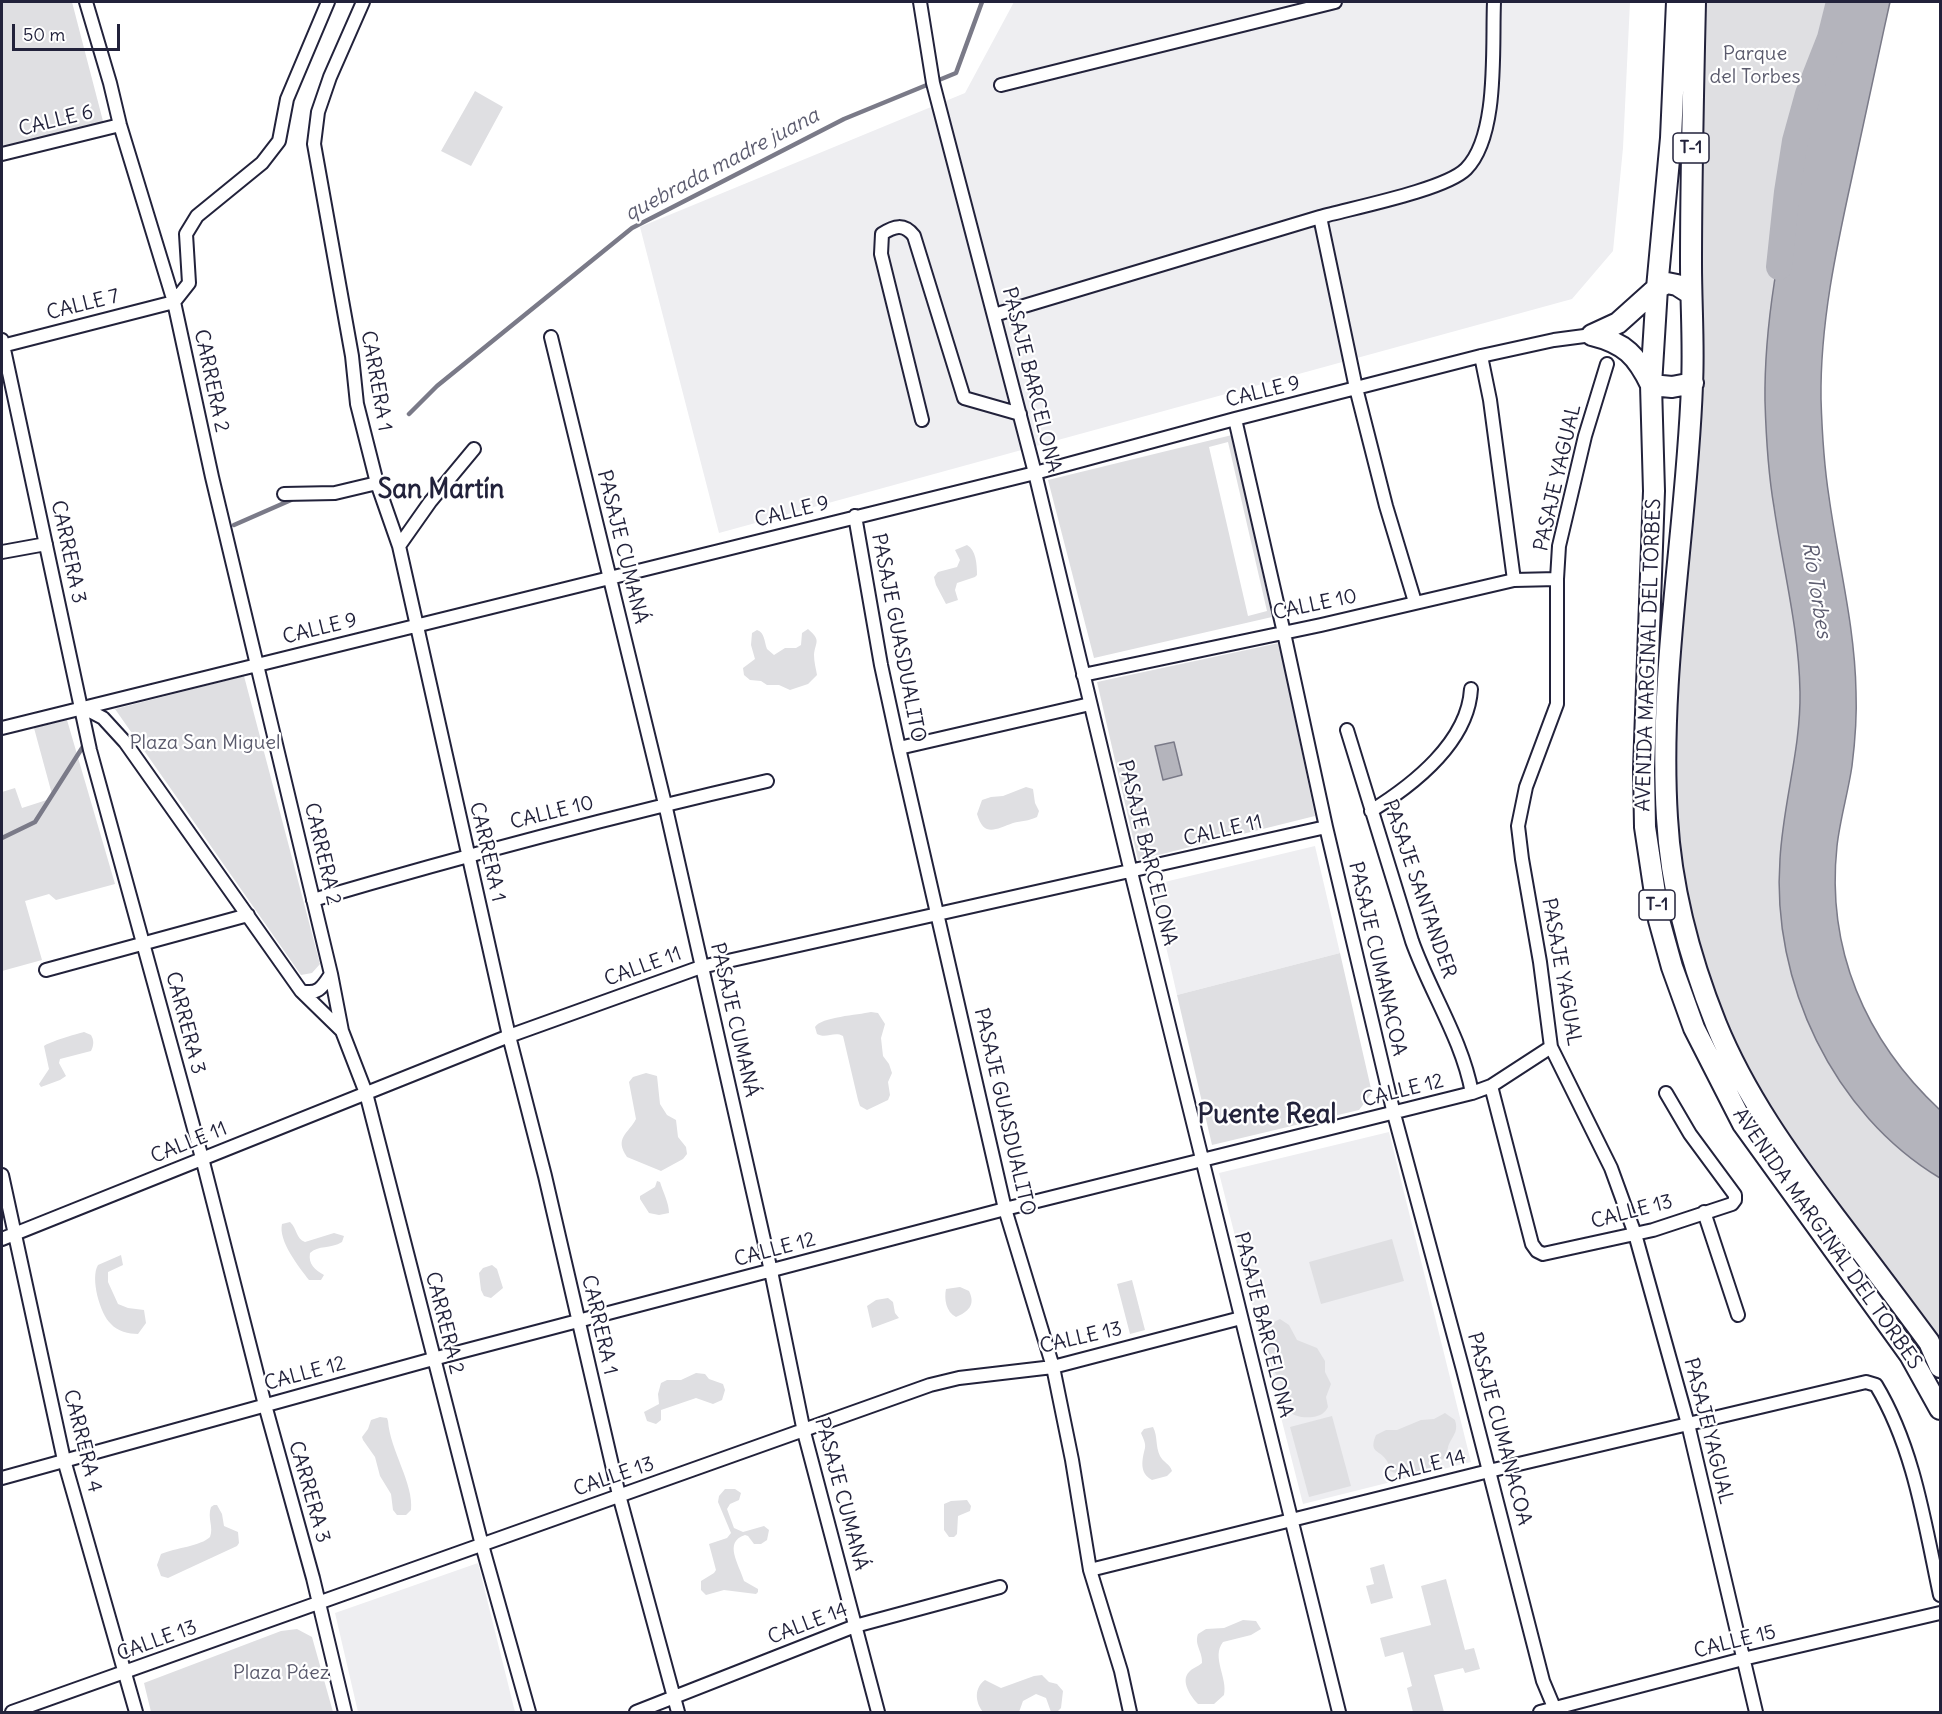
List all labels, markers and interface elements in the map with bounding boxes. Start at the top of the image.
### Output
scale bar [15,12,123,50]
text: 50 m [23,23,65,46]
park label: Parque del Torbes [1709,42,1801,89]
street label: CALLE 6 [16,100,96,142]
water label: quebrada madre juana [621,103,823,227]
road number: T-1 [1673,133,1709,163]
street label: CALLE 7 [44,284,122,326]
street label: PASAJE BARCELONA [996,285,1066,475]
street label: CARRERA 2 [188,327,234,435]
street label: CARRERA 1 [355,329,397,433]
street label: CALLE 9 [1223,371,1303,413]
street label: PASAJE YAGUAL [1529,402,1587,554]
street label: PASAJE CUMANÁ [591,468,653,626]
district label: San Martín [378,475,504,507]
street label: CALLE 9 [752,491,832,533]
street label: CARRERA 3 [45,498,91,606]
street label: AVENIDA MARGINAL DEL TORBES [1632,498,1666,812]
street label: PASAJE GUASDUALITO [866,531,930,745]
water label: Río Torbes [1796,540,1836,640]
street label: CALLE 10 [1271,584,1359,626]
street label: CALLE 9 [280,608,360,650]
park label: Plaza San Miguel [129,731,281,755]
street label: PASAJE BARCELONA [1112,758,1182,948]
street label: CALLE 10 [508,791,596,835]
street label: PASAJE SANTANDER [1377,796,1461,982]
street label: CARRERA 2 [299,800,345,908]
street label: CARRERA 1 [464,800,510,904]
street label: CALLE 11 [1181,810,1265,852]
street label: PASAJE CUMANACOA [1343,860,1411,1058]
road number: T-1 [1639,890,1675,920]
street label: PASAJE YAGUAL [1536,896,1586,1048]
street label: PASAJE CUMANÁ [705,941,763,1099]
street label: CALLE 11 [601,942,685,992]
street label: CARRERA 3 [160,969,210,1077]
street label: PASAJE GUASDUALITO [968,1006,1040,1218]
street label: CALLE 12 [1360,1069,1446,1113]
district label: Puente Real [1198,1100,1336,1132]
street label: AVENIDA MARGINAL DEL TORBES [1727,1104,1927,1374]
street label: CALLE 11 [147,1117,231,1169]
street label: CALLE 13 [1589,1190,1675,1234]
street label: CALLE 12 [732,1228,818,1272]
street label: PASAJE BARCELONA [1228,1230,1298,1420]
street label: CARRERA 2 [420,1269,468,1377]
street label: CARRERA 1 [576,1273,622,1377]
street label: CALLE 13 [1038,1317,1124,1359]
street label: PASAJE CUMANACOA [1462,1330,1536,1528]
street label: CALLE 12 [262,1352,348,1396]
street label: PASAJE YAGUAL [1678,1355,1738,1507]
street label: CARRERA 4 [58,1387,106,1495]
street label: PASAJE CUMANÁ [809,1415,873,1573]
street label: CARRERA 3 [283,1438,335,1546]
street label: CALLE 14 [1381,1445,1469,1489]
street label: CALLE 13 [571,1452,657,1502]
street label: CALLE 14 [765,1598,851,1650]
street label: CALLE 13 [114,1615,200,1667]
street label: CALLE 15 [1691,1620,1779,1664]
park label: Plaza Páez [233,1661,329,1685]

